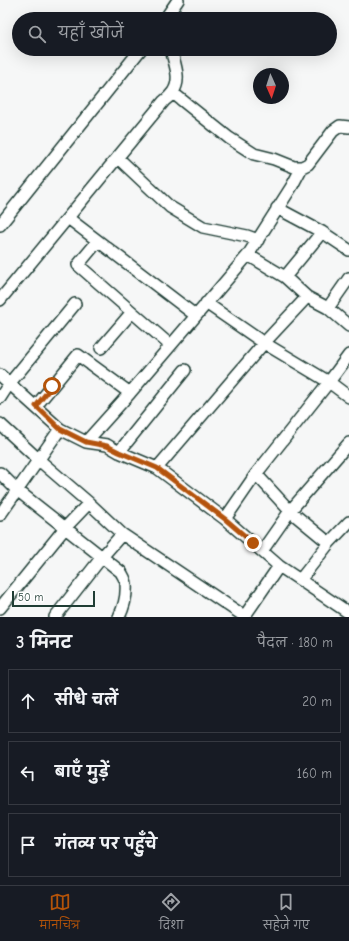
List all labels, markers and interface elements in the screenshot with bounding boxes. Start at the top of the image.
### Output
search box [12,12,337,56]
icon: search [26,23,48,45]
text: यहाँ खोजें [58,24,124,42]
north arrow [253,68,289,104]
route start [43,377,61,395]
route end [244,534,262,552]
scale bar [12,589,95,608]
text: 50 m [18,591,43,604]
text: 3 मिनट [16,633,72,652]
text: पैदल · 180 m [257,635,333,650]
icon: ahead [17,690,39,712]
text: सीधे चलें [55,691,118,709]
text: 20 m [302,694,332,709]
icon: left [17,762,39,784]
text: बाएँ मुड़ें [55,763,109,781]
text: 160 m [297,766,332,781]
icon: arrive [17,834,39,856]
text: गंतव्य पर पहुँचे [55,835,157,853]
tab: मानचित्र [40,891,80,937]
tab: दिशा [159,891,184,937]
tab: सहेजे गए [263,891,309,937]

